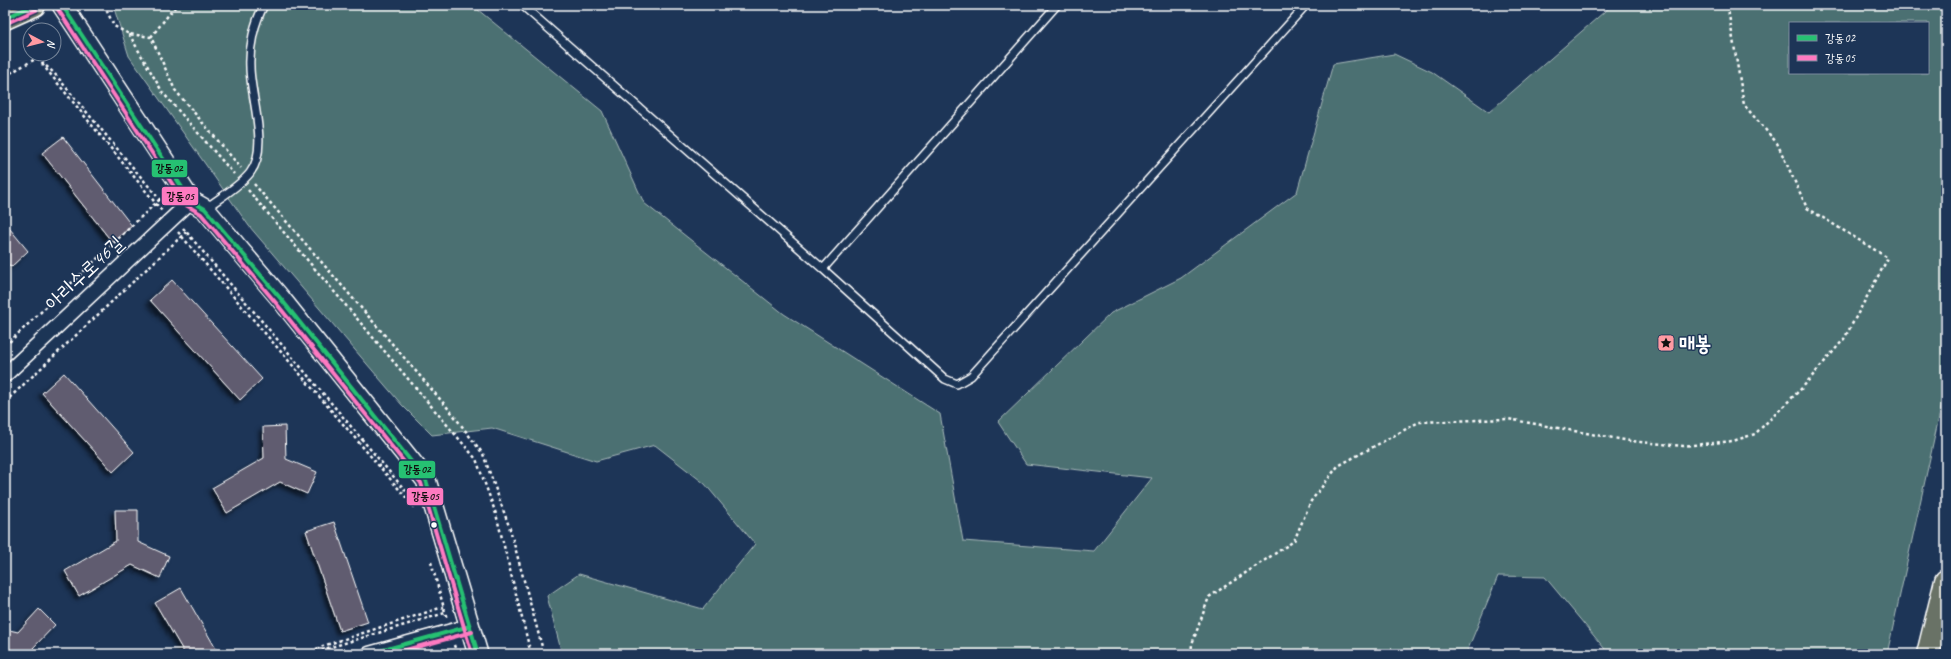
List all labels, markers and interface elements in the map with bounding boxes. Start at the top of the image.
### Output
north arrow [22,22,62,62]
legend [1789,22,1929,74]
text: 강동02 [1825,30,1857,46]
text: N [44,39,59,50]
text: 강동05 [1825,50,1856,66]
line badge: 강동02 [151,159,188,178]
text: 강동02 [155,161,184,175]
line badge: 강동05 [161,186,199,206]
text: 강동05 [166,189,195,203]
street label: 아리수로46길 [39,230,129,316]
place label: 매봉 [1679,331,1711,356]
place icon: 매봉 [1656,333,1676,353]
line badge: 강동02 [398,460,436,479]
text: 강동02 [403,462,432,476]
line badge: 강동05 [406,487,444,506]
text: 강동05 [411,489,440,503]
unlabelled marker [429,520,439,530]

